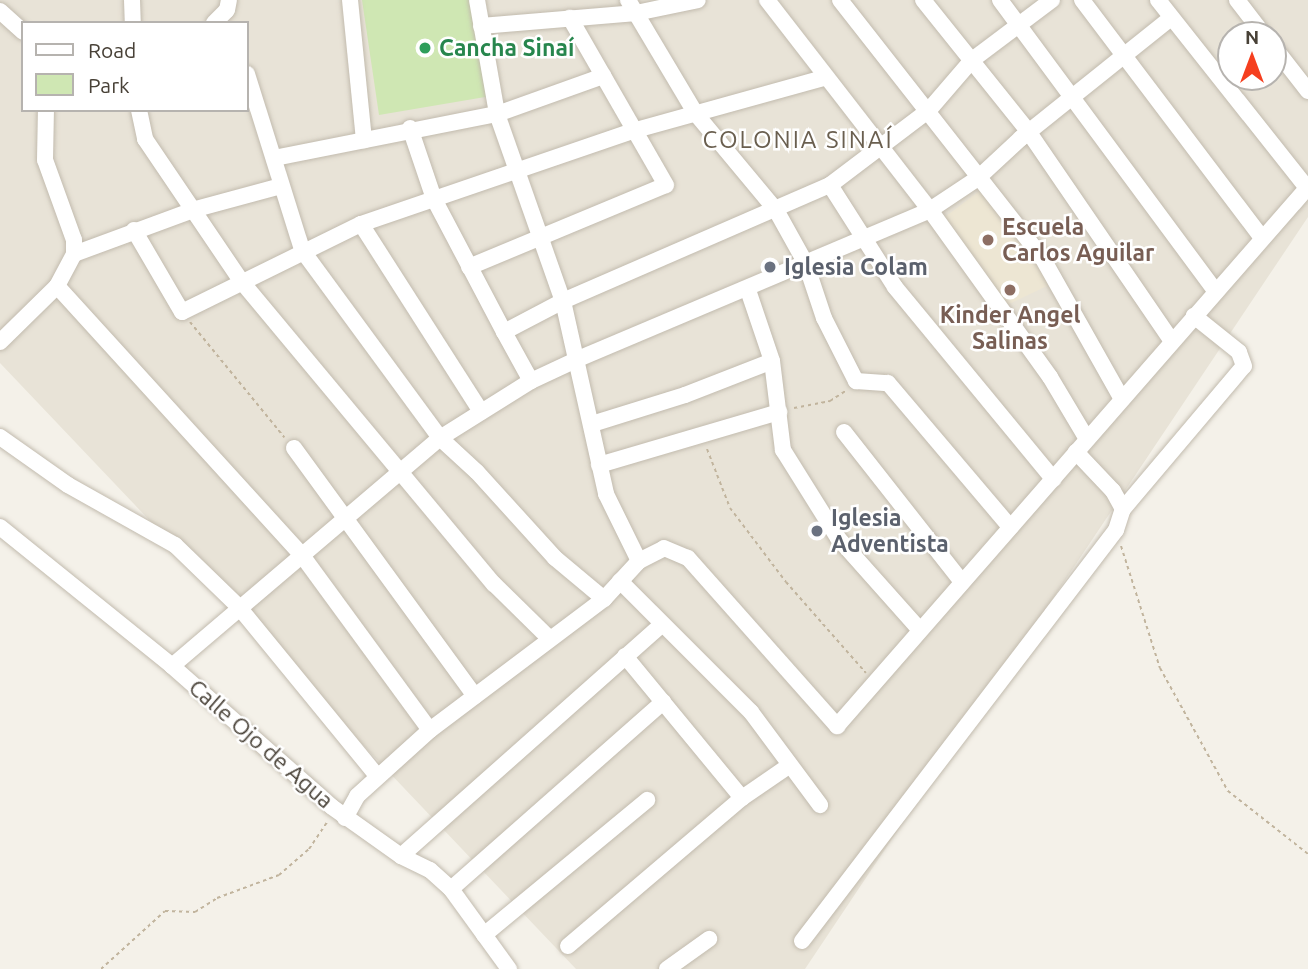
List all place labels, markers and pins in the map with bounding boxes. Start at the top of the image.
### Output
place label: Cancha Sinaí [439,34,574,62]
marker: Cancha Sinaí [417,40,433,56]
place label: Escuela Carlos Aguilar [1002,213,1154,267]
marker: Escuela Carlos Aguilar [980,232,996,248]
place label: Iglesia Colam [784,253,928,281]
marker: Iglesia Colam [762,259,778,275]
marker: Kinder Angel Salinas [1002,282,1018,298]
place label: Kinder Angel Salinas [940,301,1080,355]
place label: Iglesia Adventista [831,504,949,558]
marker: Iglesia Adventista [809,523,825,539]

